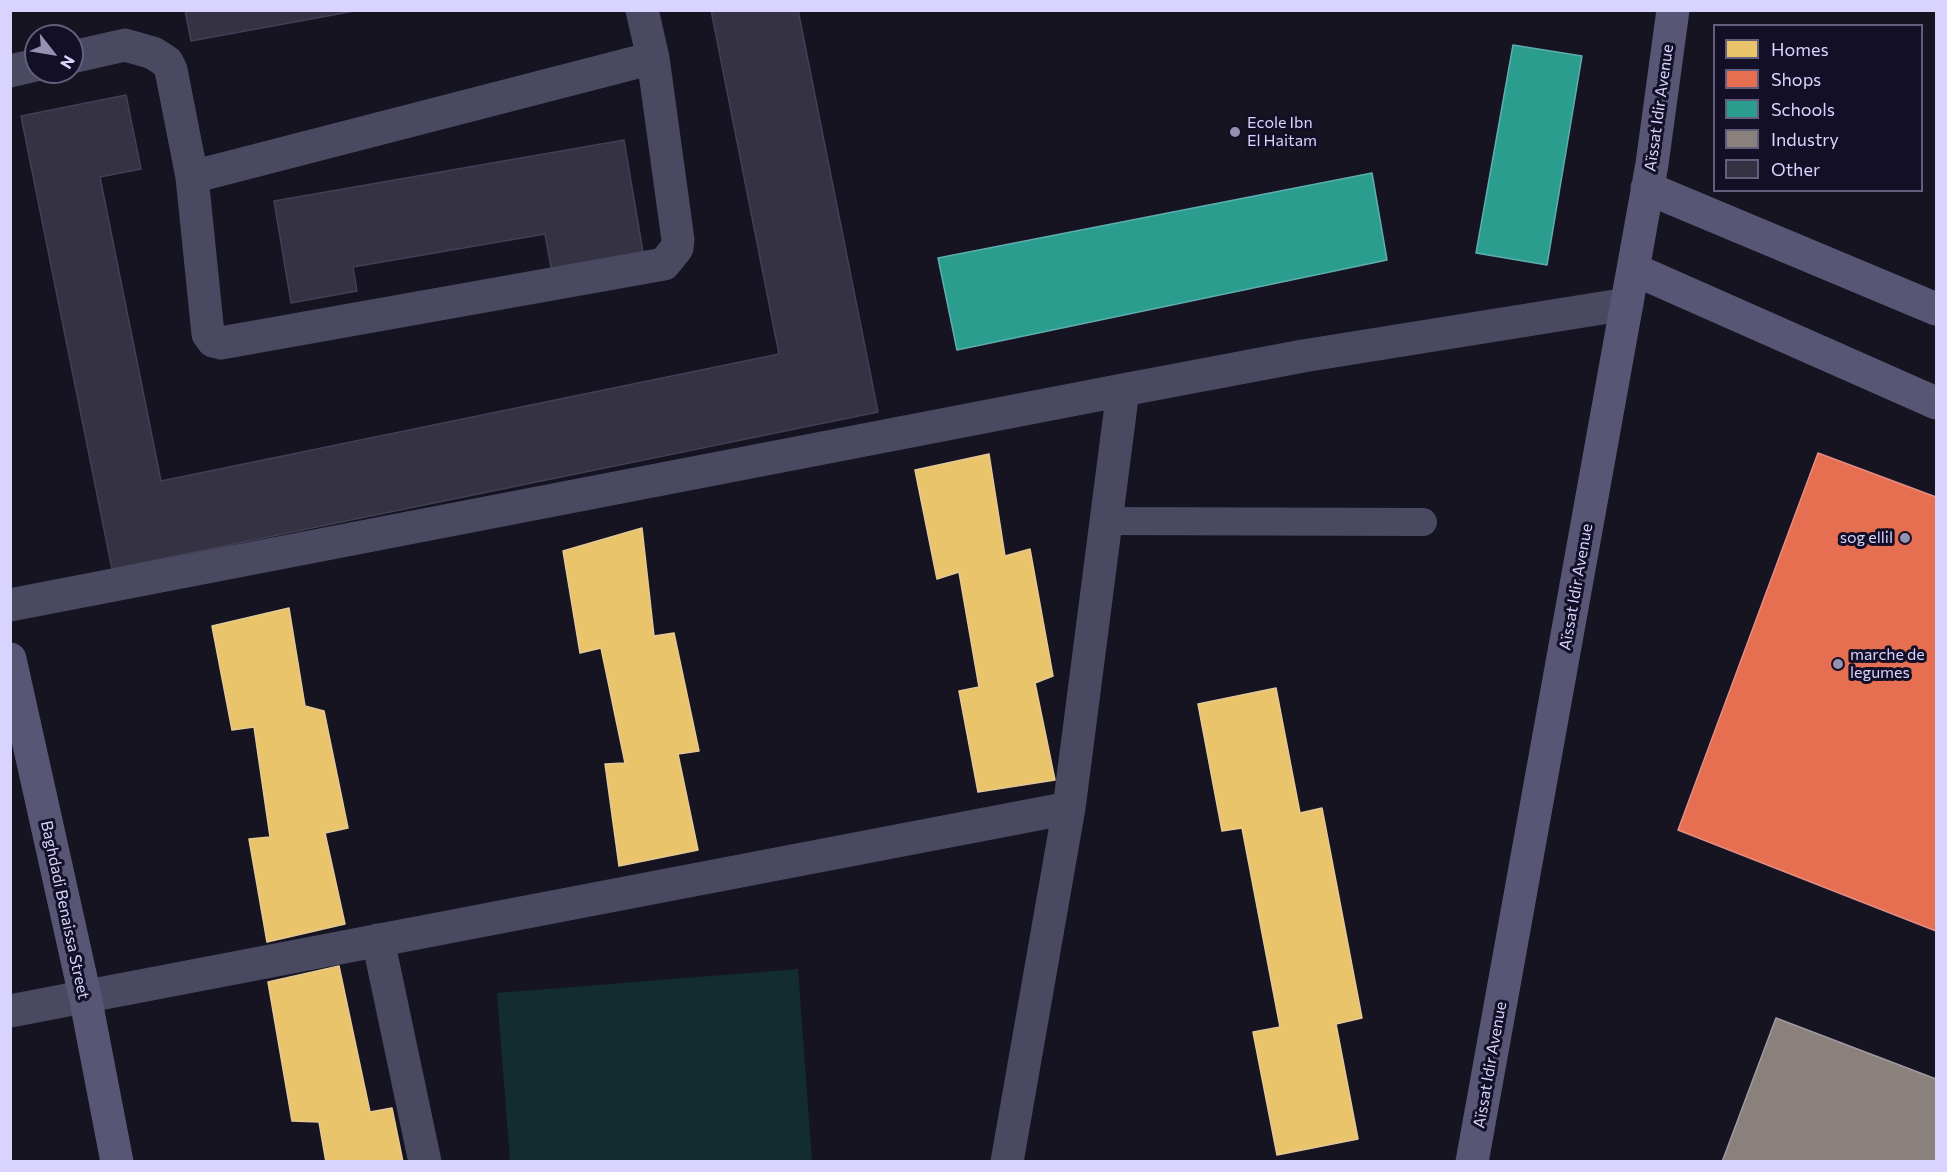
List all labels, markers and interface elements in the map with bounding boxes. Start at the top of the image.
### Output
north arrow [24,24,84,84]
legend [1713,24,1923,192]
text: Homes [1771,38,1829,60]
street label: Aïssat Idir Avenue [1641,43,1677,173]
text: N [57,52,79,73]
text: Shops [1771,68,1821,90]
text: Schools [1771,98,1835,120]
place label: Ecole Ibn El Haitam [1247,113,1317,151]
marker: Ecole Ibn El Haitam [1228,125,1242,139]
text: Industry [1771,128,1839,150]
text: Other [1771,158,1820,180]
street label: Aïssat Idir Avenue [1555,522,1597,652]
place label: sog ellil [1840,528,1893,548]
marker: sog ellil [1898,531,1912,545]
place label: marche de legumes [1850,645,1925,683]
marker: marche de legumes [1831,657,1845,671]
street label: Baghdadi Benaissa Street [37,819,93,1001]
street label: Aïssat Idir Avenue [1469,1000,1511,1130]

